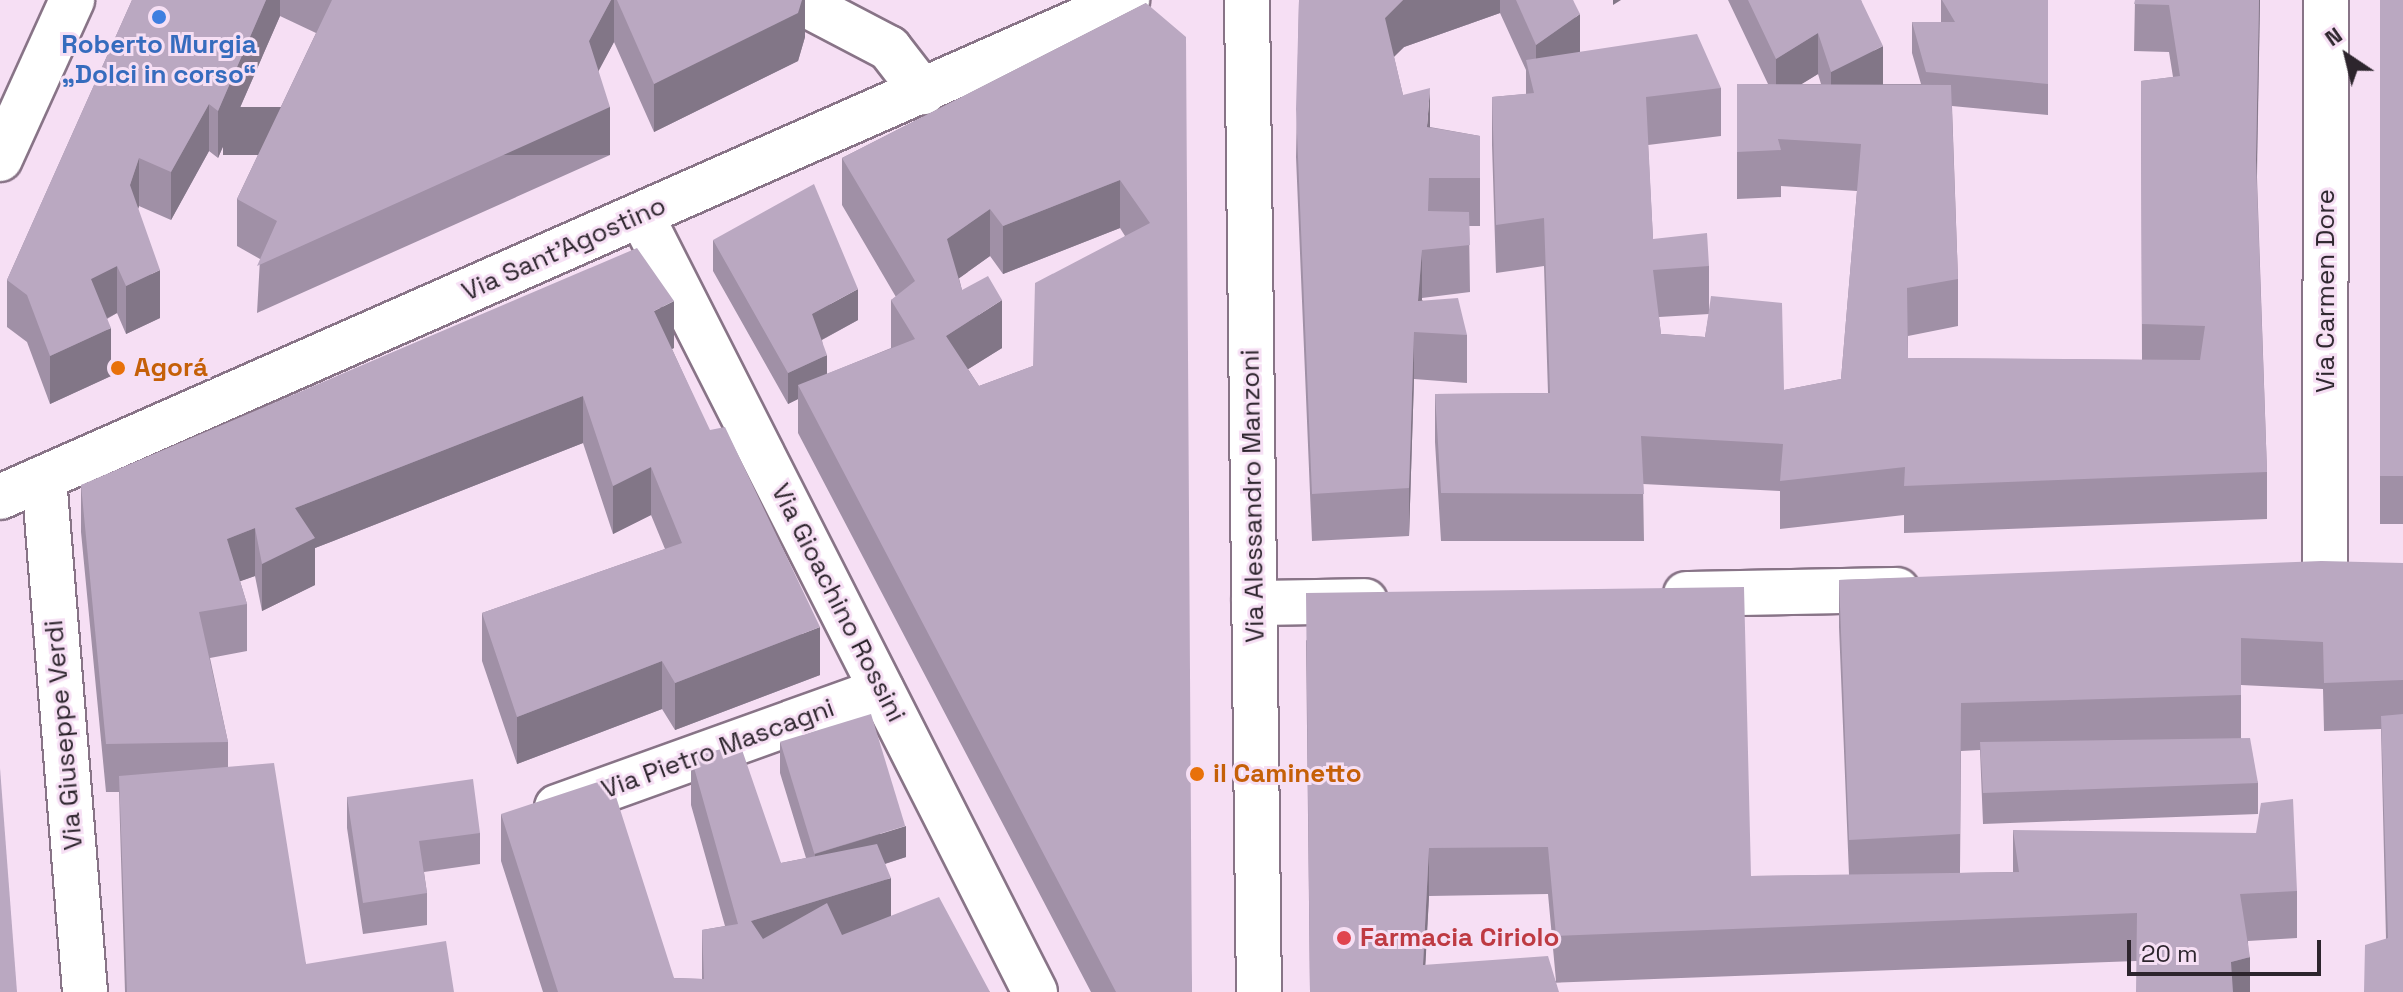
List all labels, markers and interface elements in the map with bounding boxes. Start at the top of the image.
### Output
marker: Roberto Murgia „Dolci in corso“ [150,8,168,26]
north arrow [2307,16,2387,96]
text: N [2319,21,2347,52]
place label: Roberto Murgia „Dolci in corso“ [61,29,257,90]
street label: Via Carmen Dore [2310,189,2342,393]
street label: Via Sant'Agostino [457,190,671,308]
street label: Via Alessandro Manzoni [1235,349,1271,643]
place label: Agorá [134,352,208,384]
marker: Agorá [109,359,127,377]
street label: Via Gioachino Rossini [764,479,912,727]
street label: Via Giuseppe Verdi [38,618,90,852]
street label: Via Pietro Mascagni [597,692,839,806]
place label: il Caminetto [1213,758,1362,790]
marker: il Caminetto [1188,765,1206,783]
place label: Farmacia Ciriolo [1360,922,1559,954]
scale bar [2131,924,2325,974]
marker: Farmacia Ciriolo [1335,929,1353,947]
text: 20 m [2141,938,2198,969]

